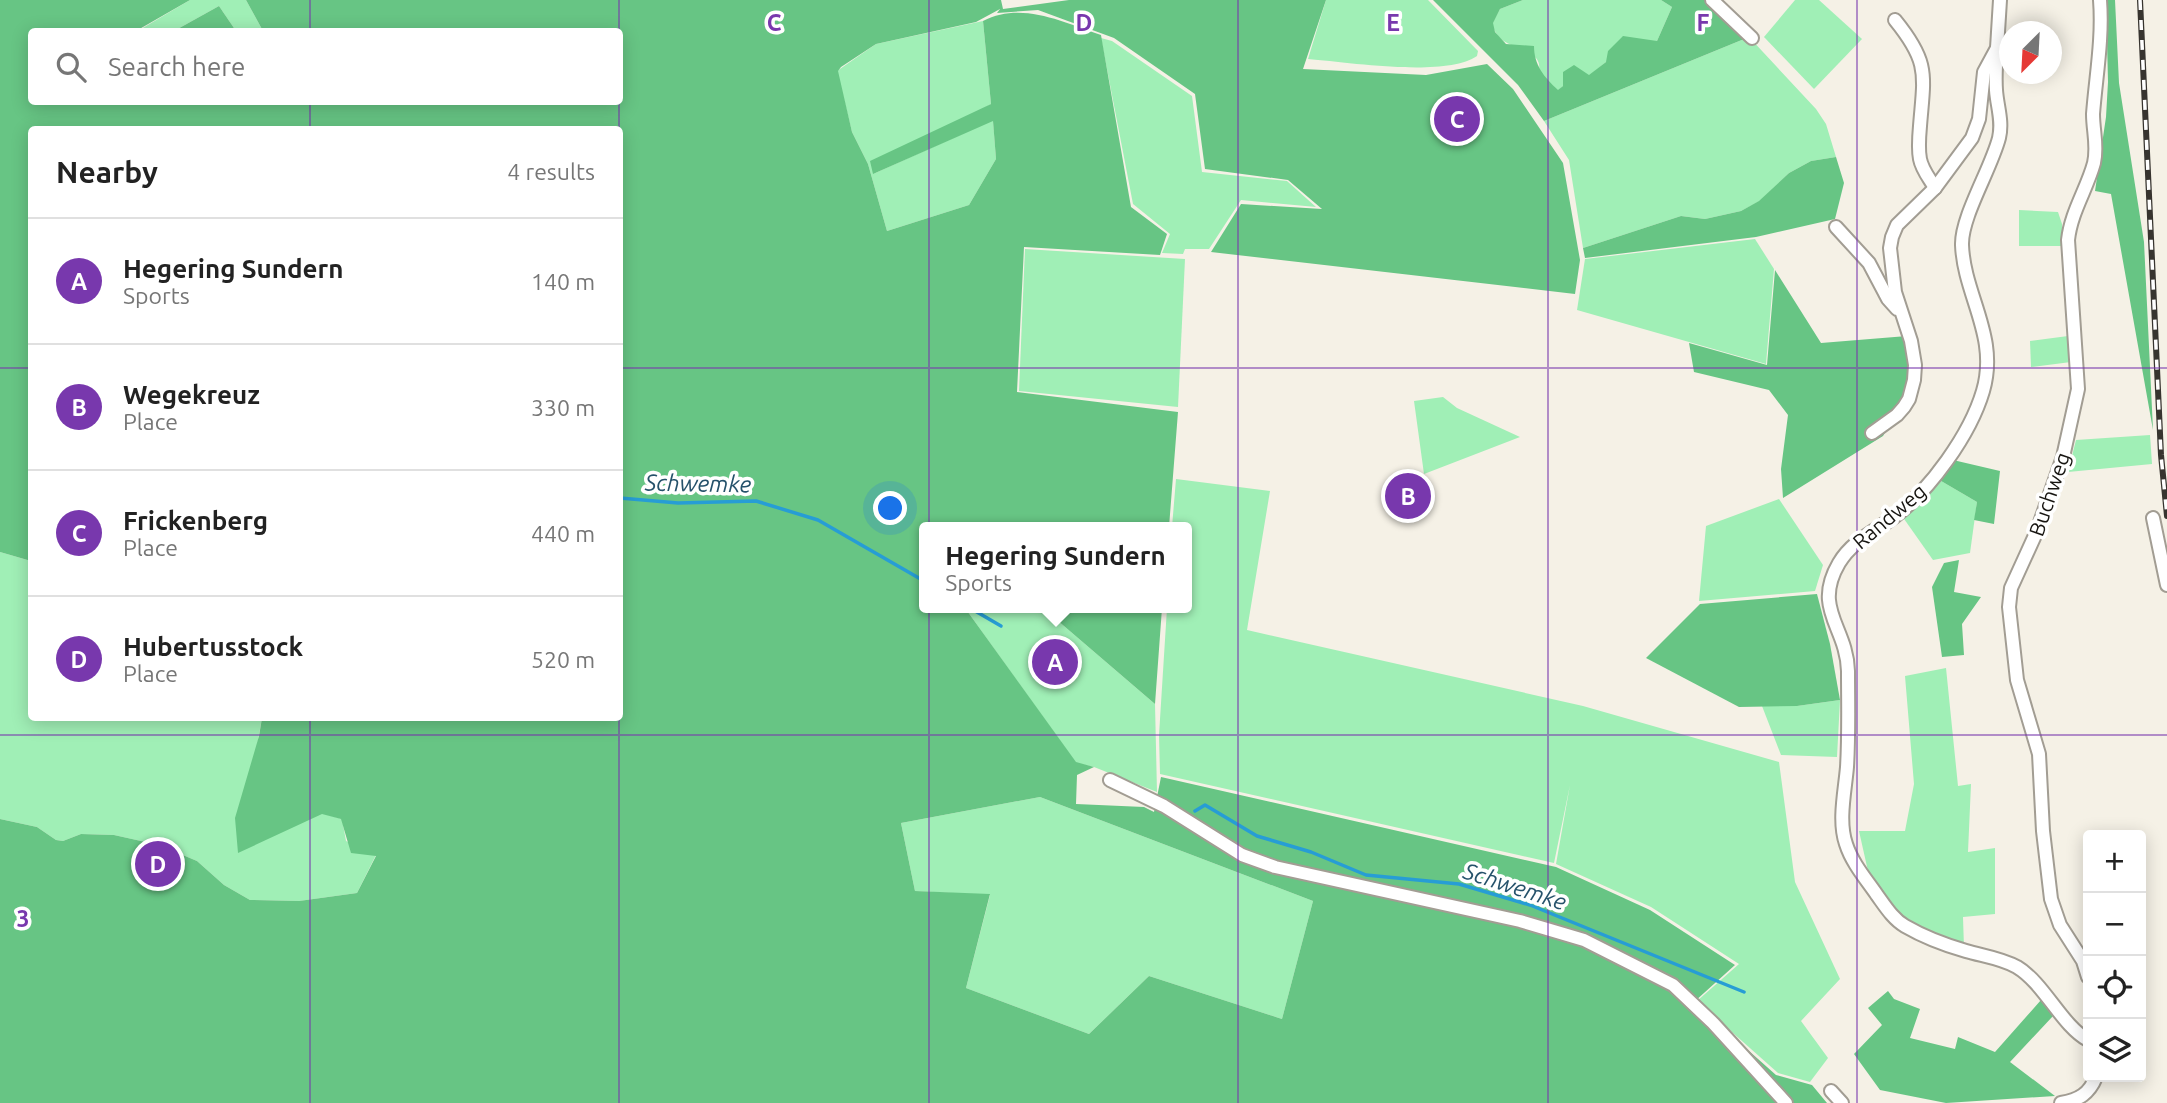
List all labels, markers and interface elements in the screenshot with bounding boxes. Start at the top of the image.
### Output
text: C [767,10,782,35]
text: D [1076,10,1092,35]
text: E [1386,10,1400,35]
text: F [1697,10,1710,35]
north arrow [1999,21,2062,84]
search box [28,28,623,105]
icon: search [52,48,90,86]
text: Search here [108,52,245,81]
pin: C [1434,93,1480,145]
text: Nearby [56,155,158,189]
text: 4 results [507,159,595,184]
text: Hegering Sundern [123,254,343,283]
text: A [71,269,87,294]
text: 140 m [531,269,595,294]
text: Sports [123,283,190,308]
text: Wegekreuz [123,380,260,409]
text: B [71,395,87,420]
text: 330 m [531,395,595,420]
text: Place [123,409,178,434]
street label: Buchweg [2023,449,2075,539]
water label: Schwemke [644,470,752,496]
pin: B [1385,470,1431,522]
street label: Randweg [1848,479,1930,553]
your location [873,491,907,525]
text: Frickenberg [123,506,268,535]
text: C [72,521,86,546]
text: 440 m [531,521,595,546]
popup [919,522,1192,613]
text: Place [123,535,178,560]
text: Hegering Sundern [945,541,1166,570]
text: Sports [945,570,1012,595]
text: Hubertusstock [123,632,303,661]
pin: A [1032,636,1078,688]
text: D [71,647,87,672]
text: 520 m [531,647,595,672]
text: Place [123,661,178,686]
map controls [2083,830,2146,1082]
button: + [2083,830,2146,893]
pin: D [135,838,181,890]
water label: Schwemke [1460,857,1570,914]
button: − [2083,893,2146,956]
text: 3 [17,906,29,931]
button: locate [2083,956,2146,1019]
button: layers [2083,1019,2146,1082]

